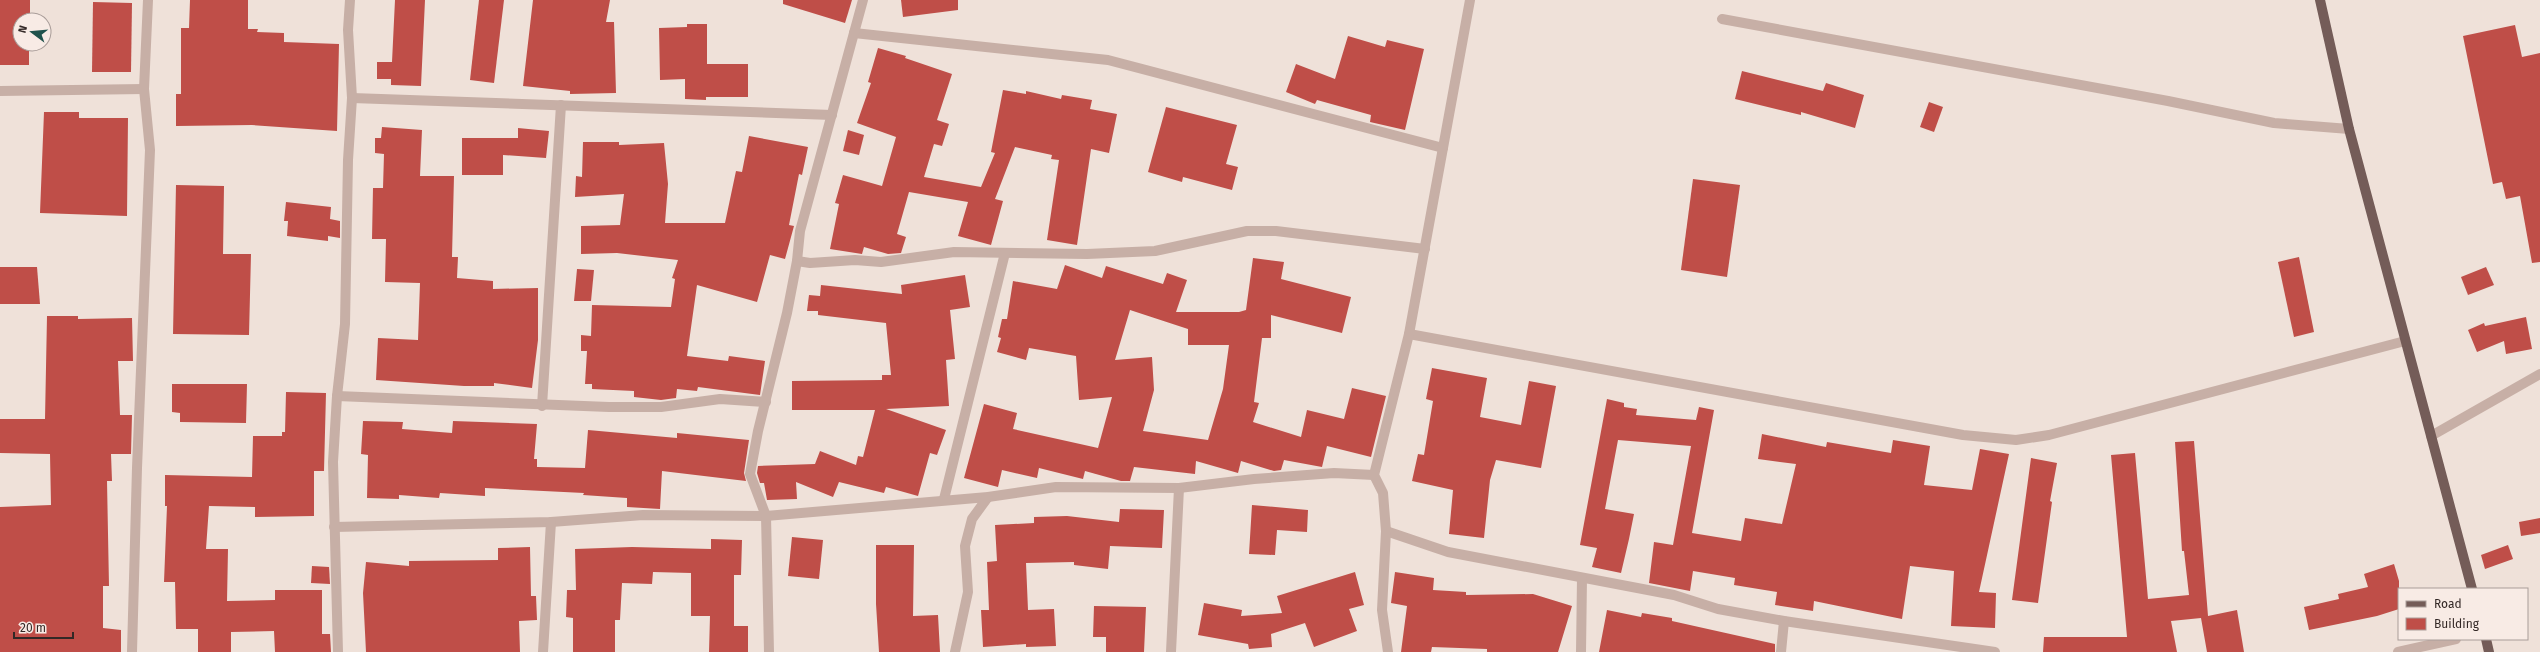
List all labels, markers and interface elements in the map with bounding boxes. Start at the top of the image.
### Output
north arrow [12,12,52,52]
text: N [16,24,30,35]
legend [2398,588,2528,640]
text: Road [2434,597,2462,611]
scale bar [14,614,73,640]
text: Building [2434,617,2480,631]
text: 20 m [20,621,46,635]

